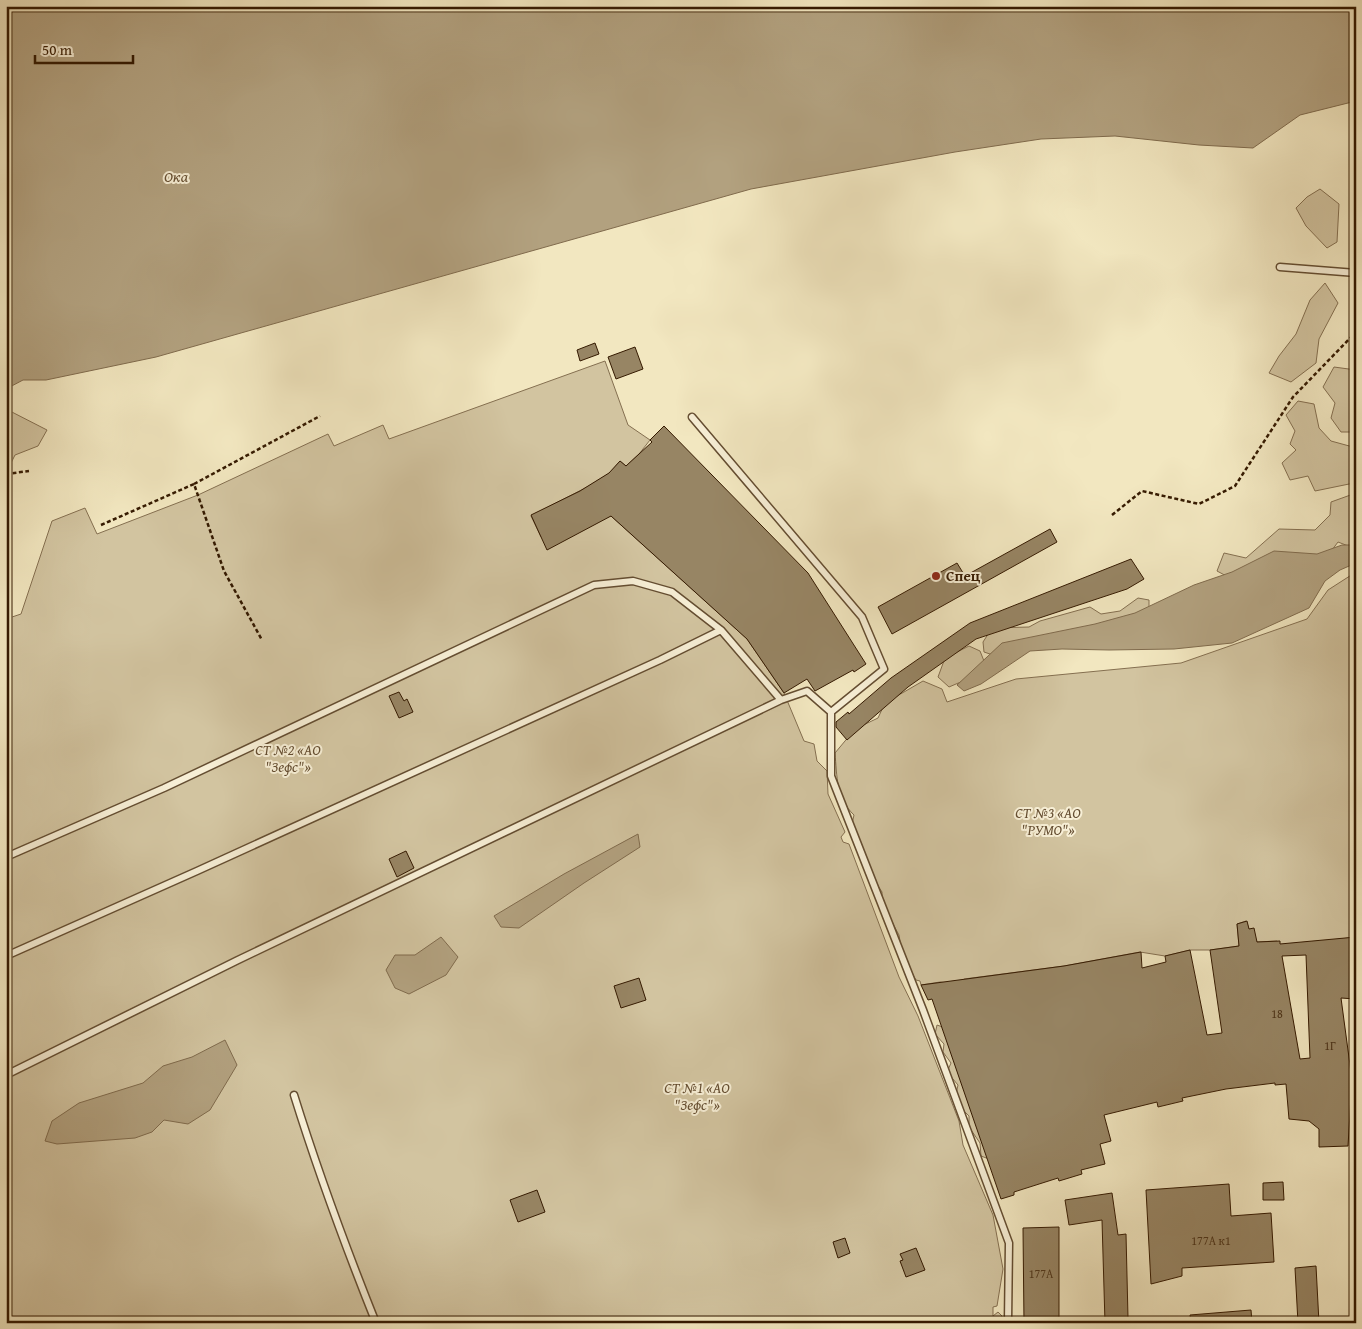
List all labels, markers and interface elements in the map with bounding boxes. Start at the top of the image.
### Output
scale bar [35,32,132,64]
text: 50 m [42,39,73,60]
water label: Ока [164,164,189,188]
place label: Спец [946,565,981,586]
marker: Спец [930,570,942,582]
park label: СТ №2 «АО "Зефс"» [255,739,321,777]
park label: СТ №3 «АО "РУМО"» [1015,802,1081,840]
house number: 18 [1271,1005,1283,1022]
house number: 1Г [1324,1037,1336,1054]
park label: СТ №1 «АО "Зефс"» [664,1077,730,1115]
house number: 177А к1 [1191,1232,1231,1249]
house number: 177А [1029,1265,1054,1282]

